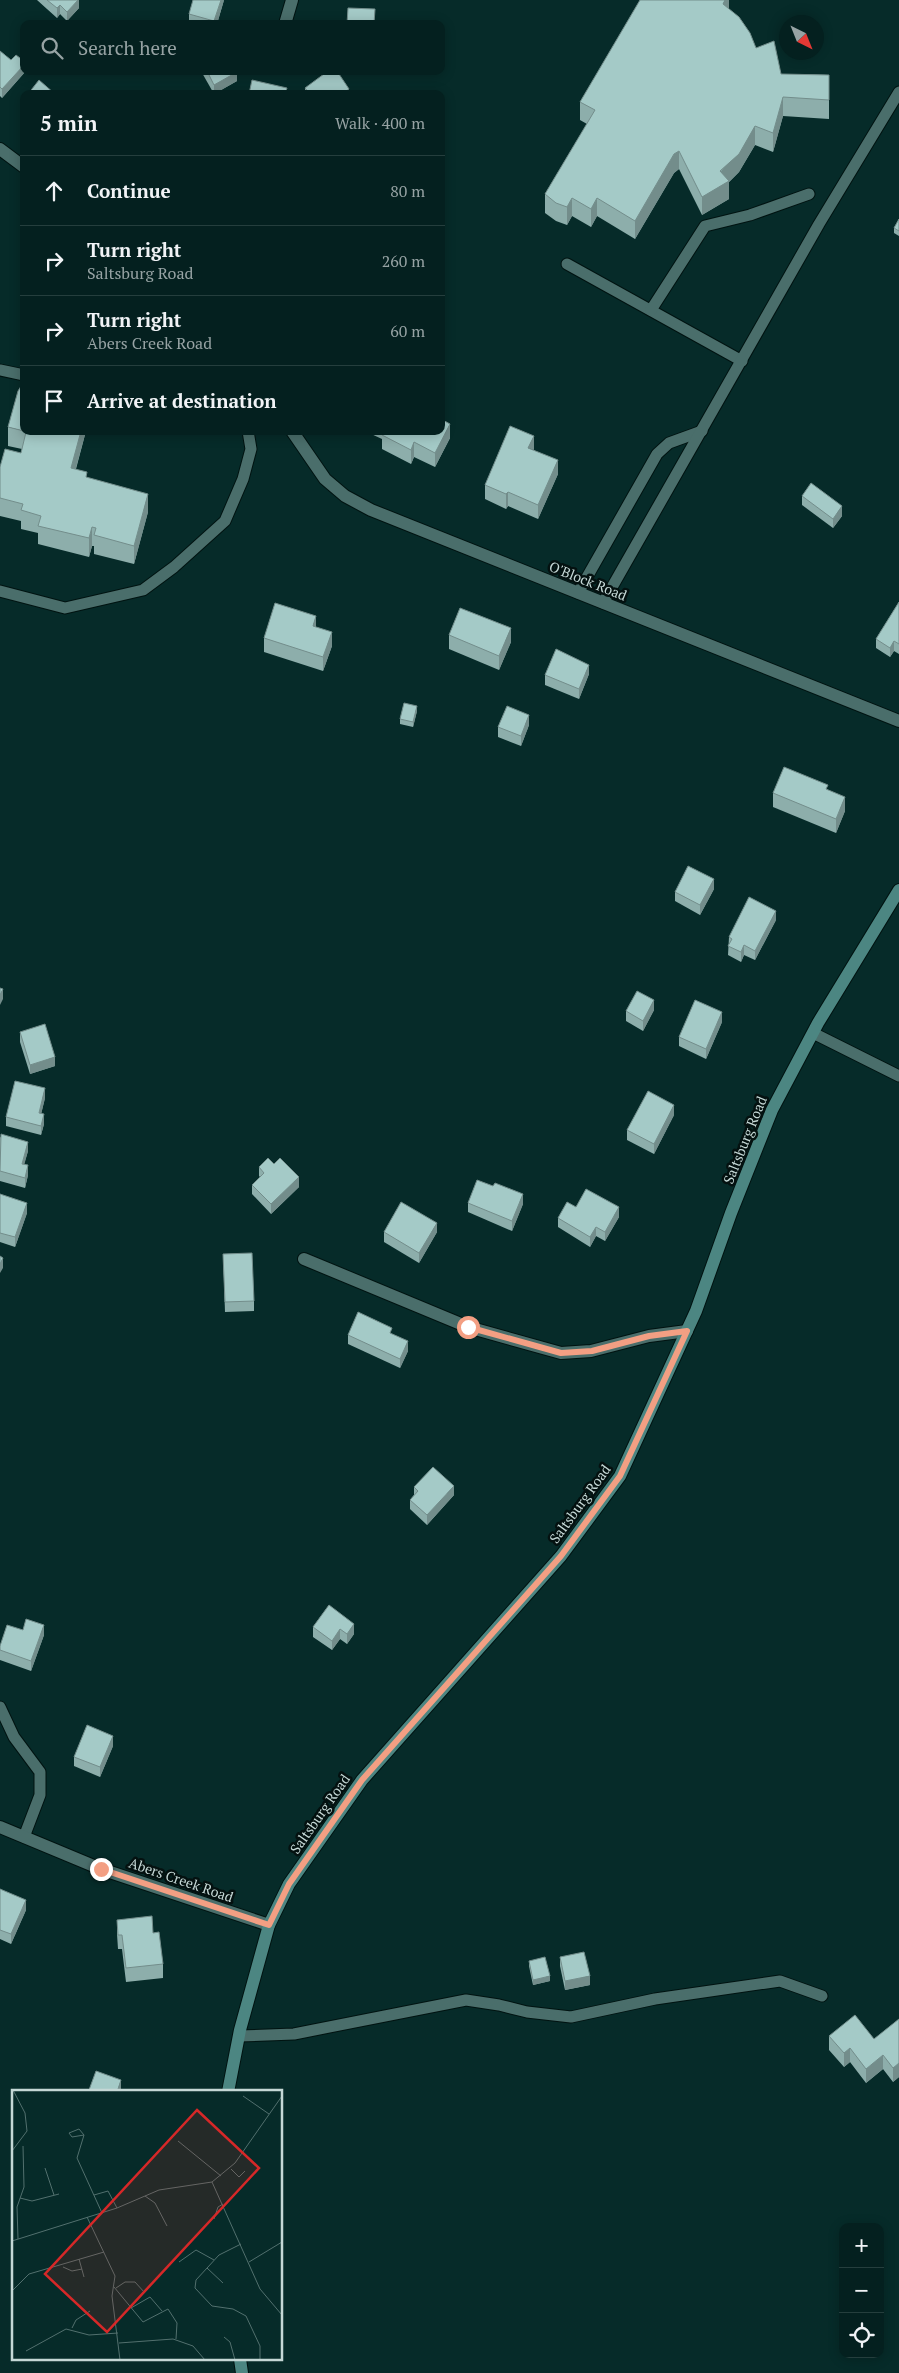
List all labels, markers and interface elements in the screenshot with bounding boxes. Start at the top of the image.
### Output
north arrow [779,15,824,60]
search box [20,20,445,75]
icon: search [38,34,66,62]
text: Search here [78,35,177,60]
text: 5 min [40,109,97,137]
text: Walk · 400 m [335,112,425,134]
icon: ahead [40,177,68,205]
text: Continue [87,178,171,203]
text: 80 m [390,180,425,202]
text: Turn right [87,237,181,262]
icon: right [40,247,68,275]
text: 260 m [382,250,425,272]
text: Saltsburg Road [87,262,193,284]
text: Turn right [87,307,181,332]
icon: right [40,317,68,345]
text: 60 m [390,320,425,342]
text: Abers Creek Road [87,332,212,354]
icon: arrive [40,387,68,415]
text: Arrive at destination [87,388,276,413]
street label: O'Block Road [547,556,630,605]
street label: Saltsburg Road [718,1093,771,1187]
route start [457,1316,480,1339]
street label: Saltsburg Road [545,1460,615,1547]
street label: Saltsburg Road [285,1770,354,1857]
street label: Abers Creek Road [126,1853,236,1906]
route end [90,1858,113,1881]
inset map [12,2090,282,2360]
map controls [839,2223,884,2358]
button: + [839,2223,884,2268]
button: − [839,2268,884,2313]
button: locate [839,2313,884,2358]

